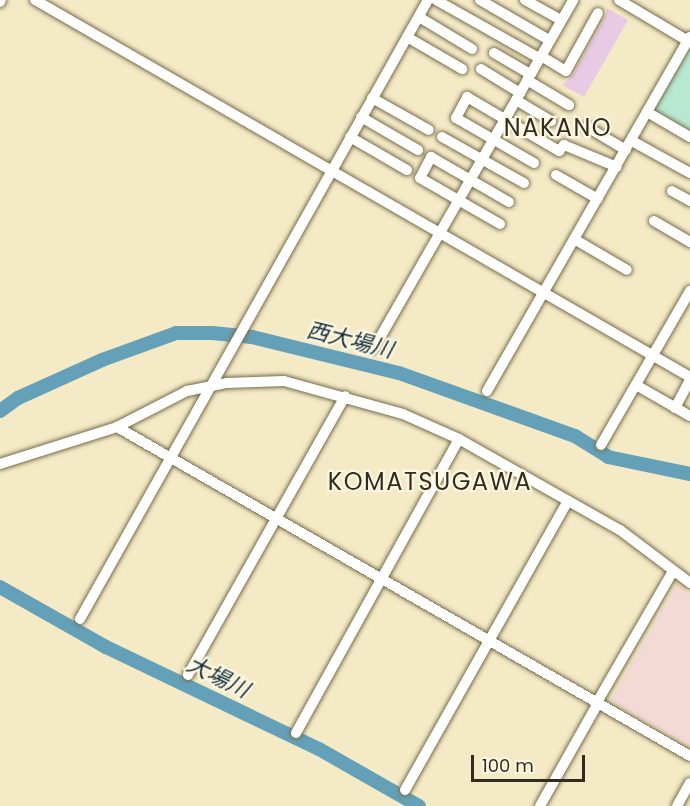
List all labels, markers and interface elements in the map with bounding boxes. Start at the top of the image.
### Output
district label: NAKANO [504,114,612,142]
water label: 西大場川 [304,317,396,363]
district label: KOMATSUGAWA [328,468,532,496]
water label: 大場川 [183,651,253,703]
scale bar [474,743,588,781]
text: 100 m [482,753,534,778]

